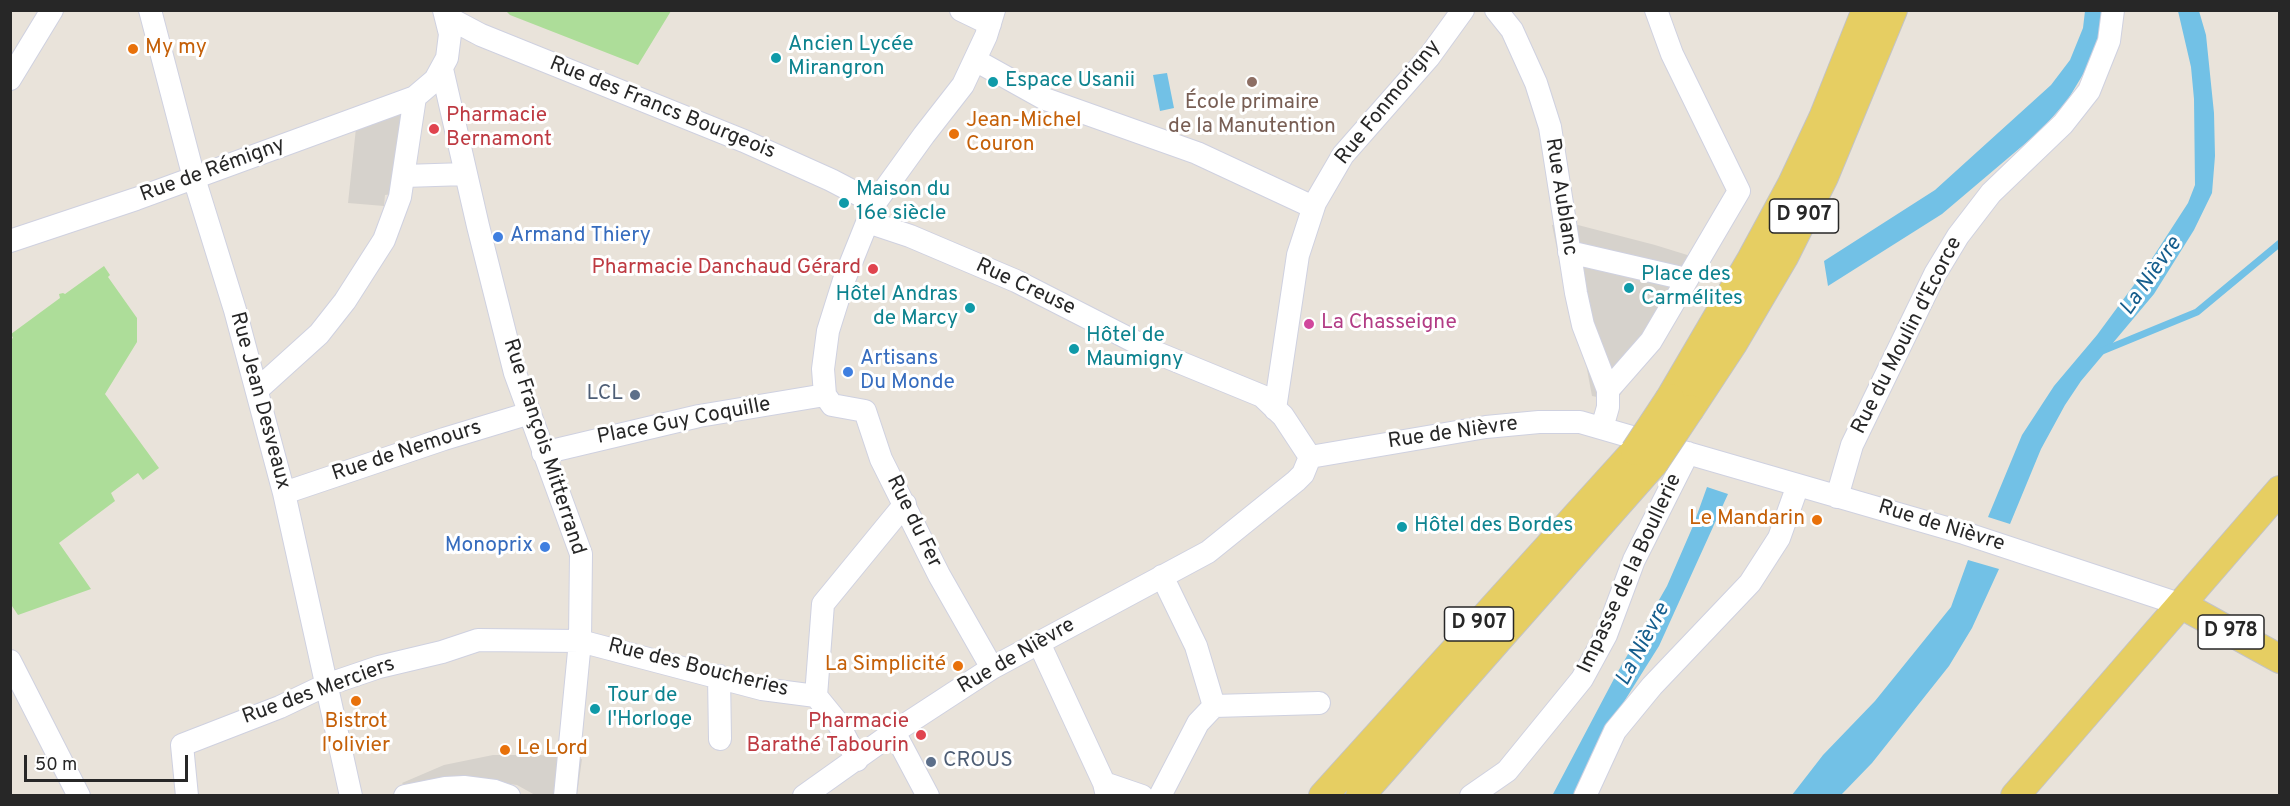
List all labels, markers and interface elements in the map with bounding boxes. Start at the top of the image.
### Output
place label: Ancien Lycée Mirangron [788,33,914,83]
street label: Rue Fonmorigny [1331,35,1447,171]
place label: My my [145,36,207,62]
marker: My my [126,42,140,56]
marker: Ancien Lycée Mirangron [769,51,783,65]
street label: Rue des Francs Bourgeois [545,52,779,166]
place label: Espace Usanii [1005,69,1135,95]
marker: Espace Usanii [986,75,1000,89]
marker: École primaire de la Manutention [1245,75,1259,89]
place label: École primaire de la Manutention [1168,91,1336,141]
place label: Pharmacie Bernamont [446,104,552,154]
place label: Jean-Michel Couron [966,109,1082,159]
marker: Pharmacie Bernamont [427,122,441,136]
marker: Jean-Michel Couron [947,127,961,141]
street label: Rue de Rémigny [137,133,289,209]
street label: Rue Aublanc [1538,136,1582,258]
place label: Maison du 16e siècle [856,178,950,228]
marker: Maison du 16e siècle [837,196,851,210]
road number: D 907 [1770,199,1838,233]
place label: Armand Thiery [510,224,651,250]
marker: Armand Thiery [491,230,505,244]
street label: Rue du Moulin d'Ecorce [1847,233,1969,439]
water label: La Nièvre [2115,233,2189,321]
street label: Rue Creuse [971,254,1079,322]
place label: Pharmacie Danchaud Gérard [592,256,861,282]
marker: Pharmacie Danchaud Gérard [866,262,880,276]
place label: Place des Carmélites [1641,263,1743,313]
marker: Place des Carmélites [1622,281,1636,295]
place label: Hôtel Andras de Marcy [835,283,958,333]
marker: Hôtel Andras de Marcy [963,301,977,315]
street label: Rue Jean Desveaux [223,309,295,493]
place label: La Chasseigne [1321,311,1457,337]
marker: La Chasseigne [1302,317,1316,331]
place label: Hôtel de Maumigny [1086,324,1183,374]
street label: Rue François Mitterrand [496,336,590,558]
marker: Hôtel de Maumigny [1067,342,1081,356]
place label: Artisans Du Monde [860,347,955,397]
marker: Artisans Du Monde [841,365,855,379]
place label: LCL [586,382,623,408]
marker: LCL [628,388,642,402]
street label: Place Guy Coquille [595,393,773,451]
street label: Rue de Nièvre [1386,412,1520,456]
street label: Rue de Nemours [329,416,485,488]
street label: Impasse de la Boullerie [1574,470,1688,678]
street label: Rue du Fer [880,472,946,572]
street label: Rue de Nièvre [1875,496,2007,558]
place label: Le Mandarin [1689,507,1805,533]
marker: Le Mandarin [1810,513,1824,527]
place label: Hôtel des Bordes [1414,514,1573,540]
marker: Hôtel des Bordes [1395,520,1409,534]
place label: Monoprix [445,534,533,560]
marker: Monoprix [538,540,552,554]
water label: La Nièvre [1611,599,1677,691]
road number: D 907 [1444,607,1514,641]
street label: Rue de Nièvre [954,613,1080,701]
road number: D 978 [2198,615,2264,649]
street label: Rue des Boucheries [605,634,791,704]
street label: Rue des Merciers [239,653,399,731]
place label: La Simplicité [825,653,946,679]
marker: La Simplicité [951,659,965,673]
place label: Tour de l'Horloge [607,684,692,734]
marker: Bistrot l'olivier [349,694,363,708]
marker: Tour de l'Horloge [588,702,602,716]
place label: Bistrot l'olivier [322,710,390,760]
place label: Pharmacie Barathé Tabourin [746,710,909,760]
marker: Pharmacie Barathé Tabourin [914,728,928,742]
place label: Le Lord [517,737,588,763]
scale bar [27,743,190,781]
marker: Le Lord [498,743,512,757]
place label: CROUS [943,749,1013,775]
text: 50 m [35,754,77,777]
marker: CROUS [924,755,938,769]

